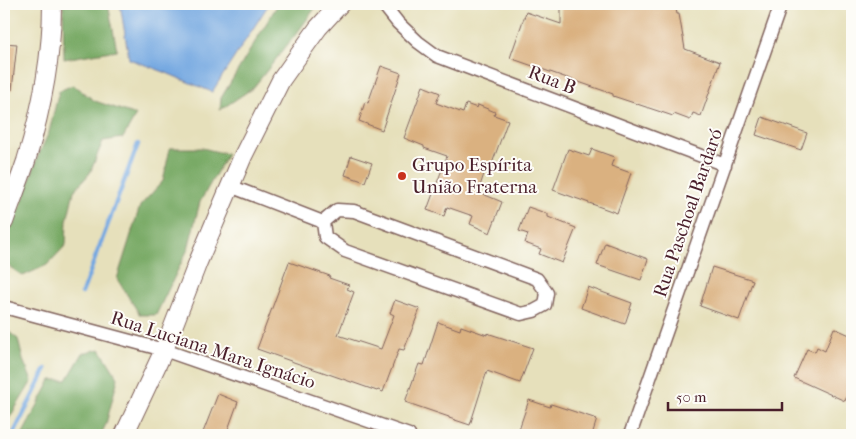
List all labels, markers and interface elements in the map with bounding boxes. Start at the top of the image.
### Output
street label: Rua B [525,61,579,99]
street label: Rua Paschoal Bardaró [649,126,727,300]
place label: Grupo Espírita União Fraterna [412,154,537,198]
marker: Grupo Espírita União Fraterna [396,170,408,182]
street label: Rua Luciana Mara Ignácio [108,307,318,394]
scale bar [668,379,782,411]
text: 50 m [676,388,707,406]

